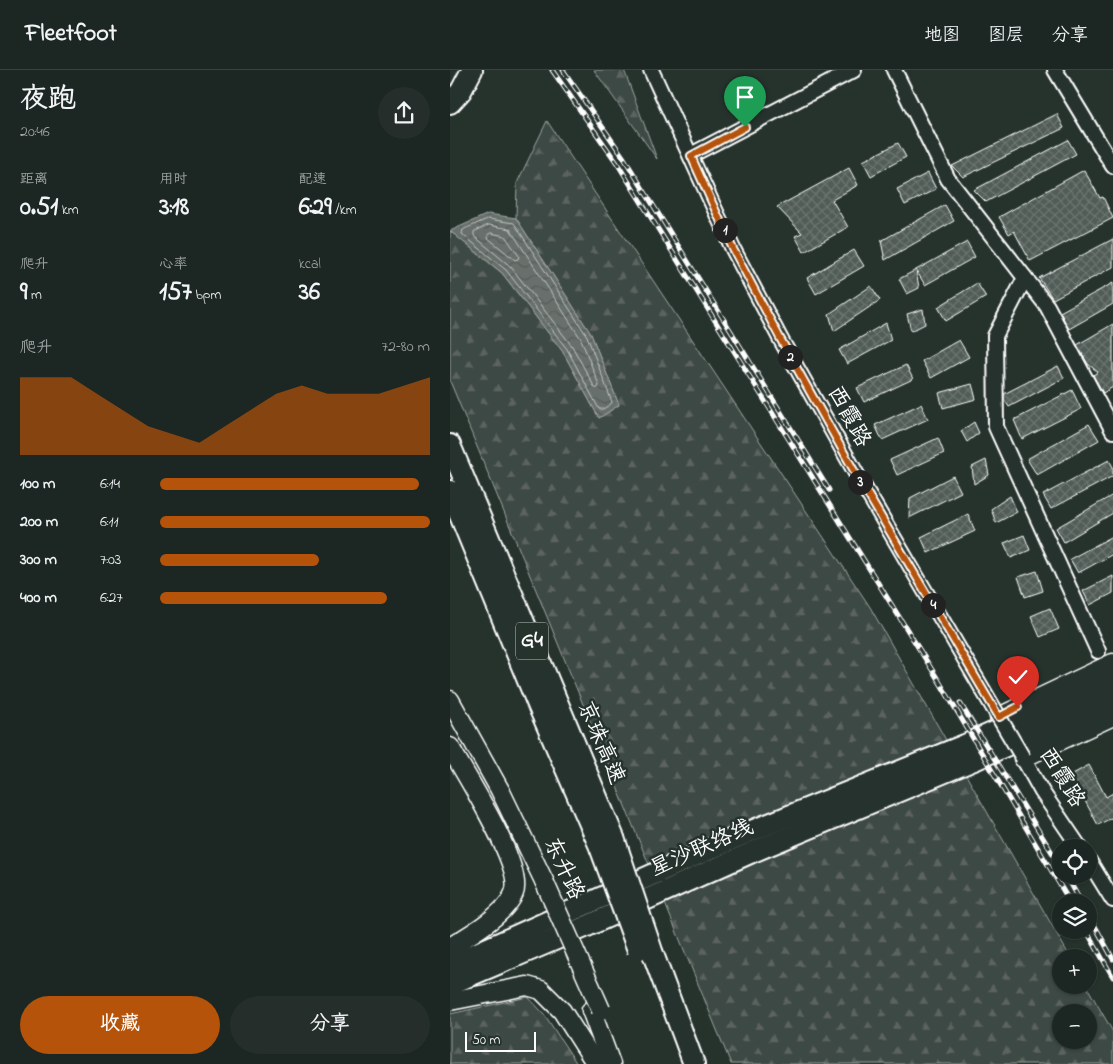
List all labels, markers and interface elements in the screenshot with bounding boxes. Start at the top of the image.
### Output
text: Fleetfoot [25,17,117,52]
text: 地图 [924,23,960,49]
text: 图层 [988,23,1024,49]
text: 分享 [1052,23,1088,49]
pin [724,76,766,127]
text: 夜跑 [20,80,76,121]
icon: arrive [731,83,759,111]
button: share [378,87,430,139]
text: 20:46 [20,120,50,144]
text: 距离 [20,169,48,190]
text: 用时 [159,169,187,190]
text: 配速 [299,169,327,190]
text: 0.51 [20,190,58,226]
text: 3:18 [159,190,189,226]
text: 6:29 [299,190,332,226]
text: km [58,200,79,221]
text: /km [332,200,357,221]
pin: 1 [712,218,738,242]
text: 1 [723,220,728,241]
text: 爬升 [20,254,48,275]
text: 心率 [159,254,187,275]
text: kcal [299,254,321,275]
text: 9 [20,275,28,311]
text: 157 [159,275,192,311]
text: 36 [299,275,320,311]
text: m [28,285,42,306]
text: bpm [192,285,221,306]
text: 72–80 m [382,335,430,359]
text: 爬升 [20,336,52,360]
pin: 2 [778,344,802,370]
text: 2 [787,347,794,368]
street label: 西霞路 [818,380,878,454]
pin: 3 [848,470,872,494]
text: 100 m [20,472,55,496]
text: 6:14 [100,472,120,496]
text: 3 [858,472,863,493]
text: 200 m [20,510,58,534]
text: 6:11 [100,510,119,534]
text: 300 m [20,548,57,572]
text: 7:03 [100,548,121,572]
text: 400 m [20,586,57,610]
text: 6:27 [100,586,123,610]
pin: 4 [920,592,946,618]
text: 4 [931,595,936,616]
road number: G4 [516,622,548,660]
pin [997,656,1039,707]
icon: check [1004,663,1032,691]
street label: 京珠高速 [568,696,632,790]
street label: 西霞路 [1030,742,1092,814]
street label: 星沙联络线 [645,812,759,886]
street label: 东升路 [535,832,591,906]
map controls [1052,839,1097,1049]
button: locate [1052,839,1097,884]
button: layers [1052,894,1097,939]
button: + [1052,949,1097,994]
button: 收藏 [20,996,220,1054]
button: 分享 [230,996,430,1054]
button: − [1052,1004,1097,1049]
scale bar [465,1029,536,1052]
text: 50 m [472,1030,500,1051]

